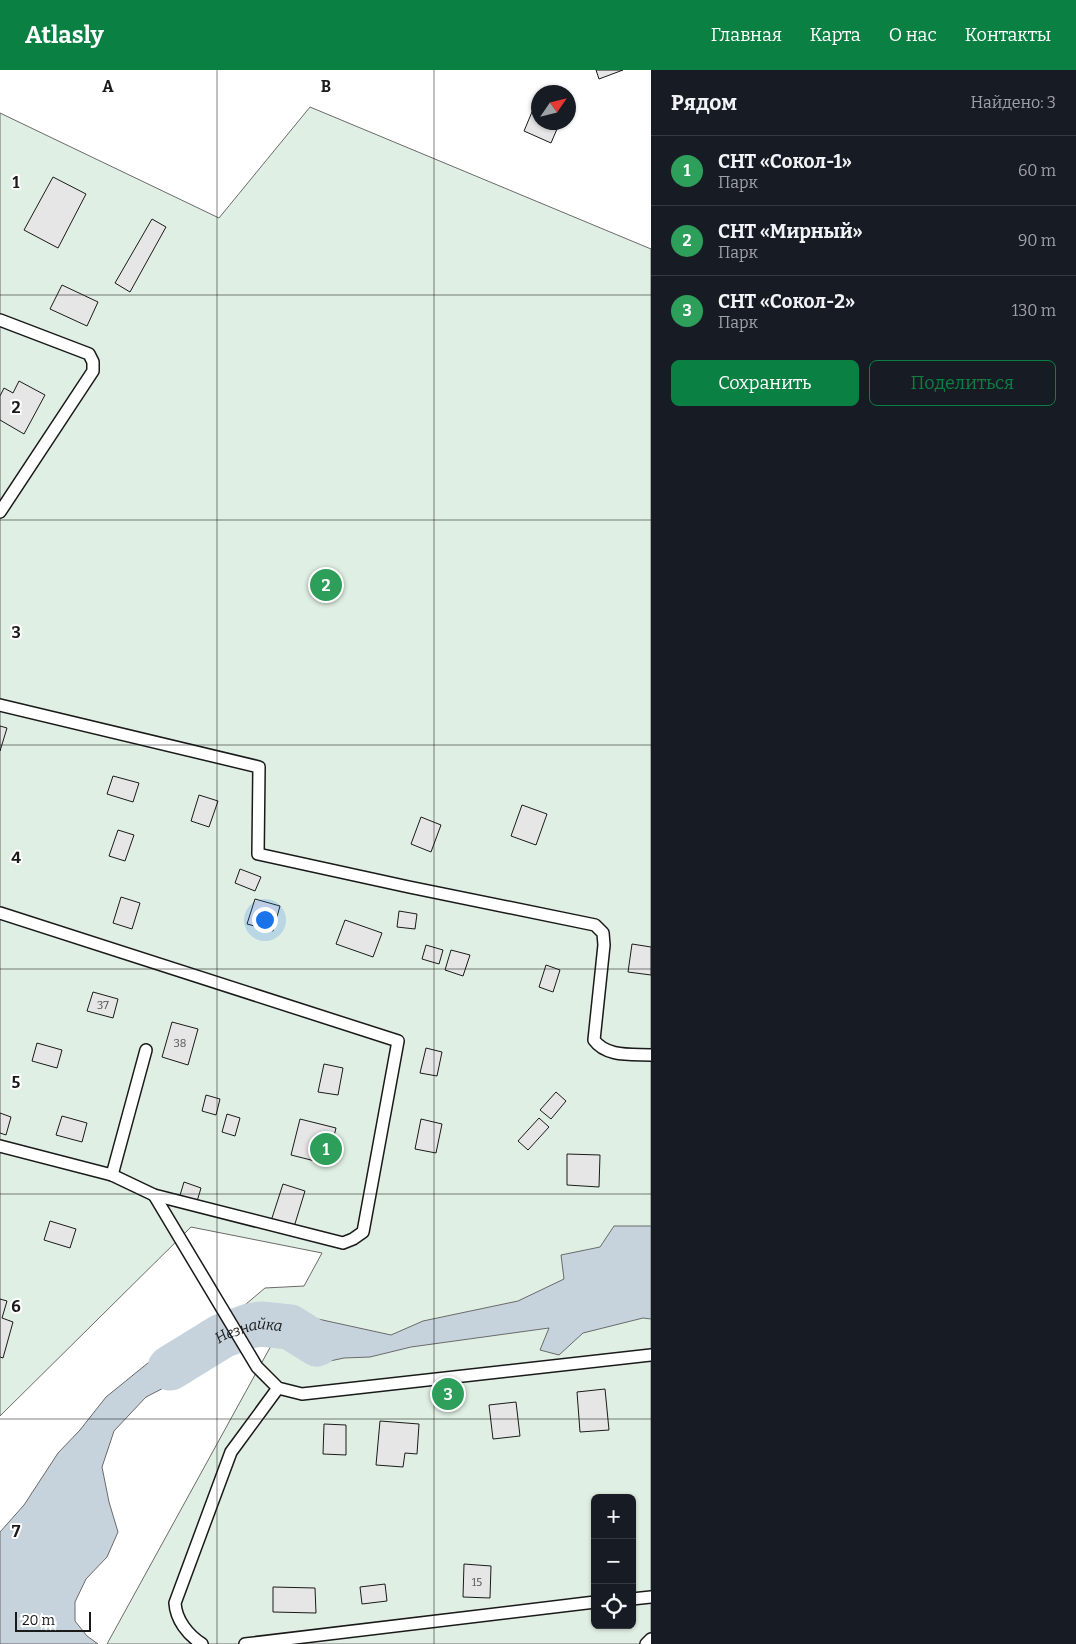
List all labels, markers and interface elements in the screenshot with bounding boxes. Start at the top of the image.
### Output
text: Atlasly [25,21,104,49]
text: Главная [711,24,782,46]
text: Карта [810,24,861,46]
text: О нас [889,24,937,46]
text: Контакты [965,24,1051,46]
text: A [102,77,114,96]
text: B [321,77,331,96]
north arrow [531,85,576,130]
text: Рядом [671,90,737,116]
text: Найдено: 3 [971,93,1056,112]
text: СНТ «Сокол-1» [718,150,852,173]
text: 1 [684,161,690,180]
text: 60 m [1018,161,1056,180]
text: 1 [13,173,20,192]
text: Парк [718,173,758,192]
text: СНТ «Мирный» [718,220,863,243]
text: 2 [682,231,692,250]
text: 90 m [1018,231,1056,250]
text: Парк [718,243,758,262]
text: СНТ «Сокол-2» [718,290,855,313]
text: 3 [682,301,692,320]
text: 130 m [1012,301,1056,320]
text: Парк [718,313,758,332]
button: Сохранить [671,360,859,406]
button: Поделиться [869,360,1056,406]
text: 2 [11,398,21,417]
pin: 2 [310,566,342,604]
text: 3 [11,623,21,642]
text: 4 [11,848,21,867]
your location [252,907,278,933]
house number: 37 [97,999,109,1012]
house number: 38 [174,1037,186,1050]
text: 5 [12,1073,21,1092]
pin: 1 [310,1130,342,1168]
text: 6 [11,1297,21,1316]
water label: Незнайка [212,1315,284,1347]
pin: 3 [432,1375,464,1413]
map controls [591,1494,636,1629]
button: + [591,1494,636,1539]
text: 7 [12,1522,21,1541]
button: − [591,1539,636,1584]
house number: 15 [472,1576,482,1589]
button: locate [591,1584,636,1629]
scale bar [15,1609,91,1632]
text: 20 m [22,1612,55,1629]

